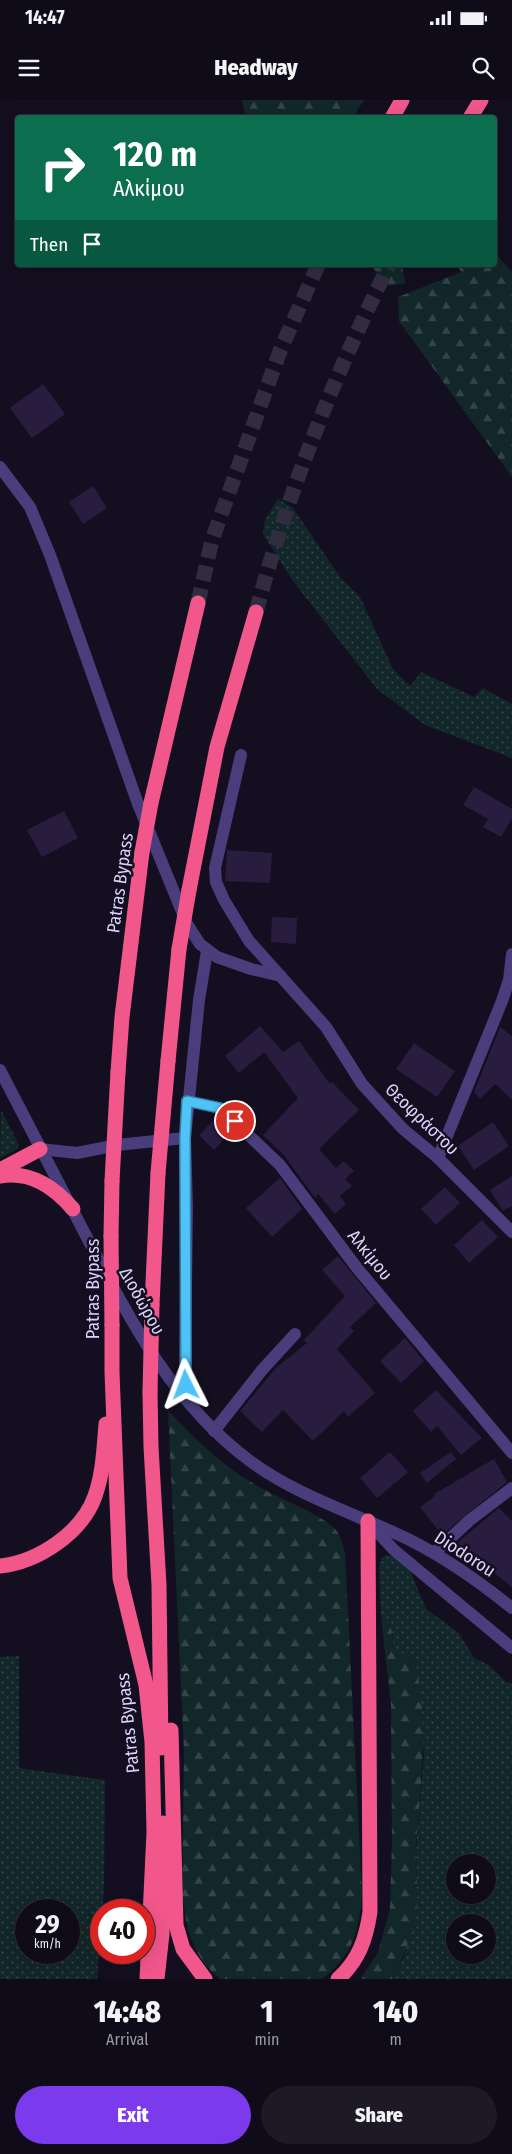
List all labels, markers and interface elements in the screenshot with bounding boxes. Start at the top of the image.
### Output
text: 14:47 [25,6,65,29]
icon: menu [15,54,43,82]
text: Headway [214,54,298,81]
icon: search [469,54,497,82]
text: 120 m [113,133,197,175]
icon: right [30,135,95,200]
text: Αλκίμου [113,175,185,202]
icon: arrive [78,230,106,258]
text: Then [30,233,68,256]
street label: Patras Bypass [102,831,138,934]
street label: Θεοφράστου [381,1078,463,1160]
pin [214,1100,256,1142]
icon: arrive [221,1107,249,1135]
street label: Αλκίμου [343,1225,397,1285]
street label: Patras Bypass [82,1238,104,1339]
street label: Διοδώρου [114,1263,170,1339]
position arrow [159,1358,211,1410]
street label: Diodorou [430,1526,500,1582]
street label: Patras Bypass [112,1671,144,1774]
map controls [446,1854,496,1964]
button: sound [446,1854,496,1904]
speed limit sign: 40 [90,1899,155,1964]
text: 29 [35,1910,60,1940]
button: layers [446,1914,496,1964]
text: km/h [34,1937,61,1951]
text: 14:48 [94,1994,161,2030]
text: 1 [260,1994,273,2030]
text: 140 [373,1994,418,2030]
text: Arrival [106,2030,149,2049]
text: min [255,2030,279,2049]
text: m [390,2030,402,2049]
button: Exit [15,2086,251,2144]
button: Share [261,2086,497,2144]

